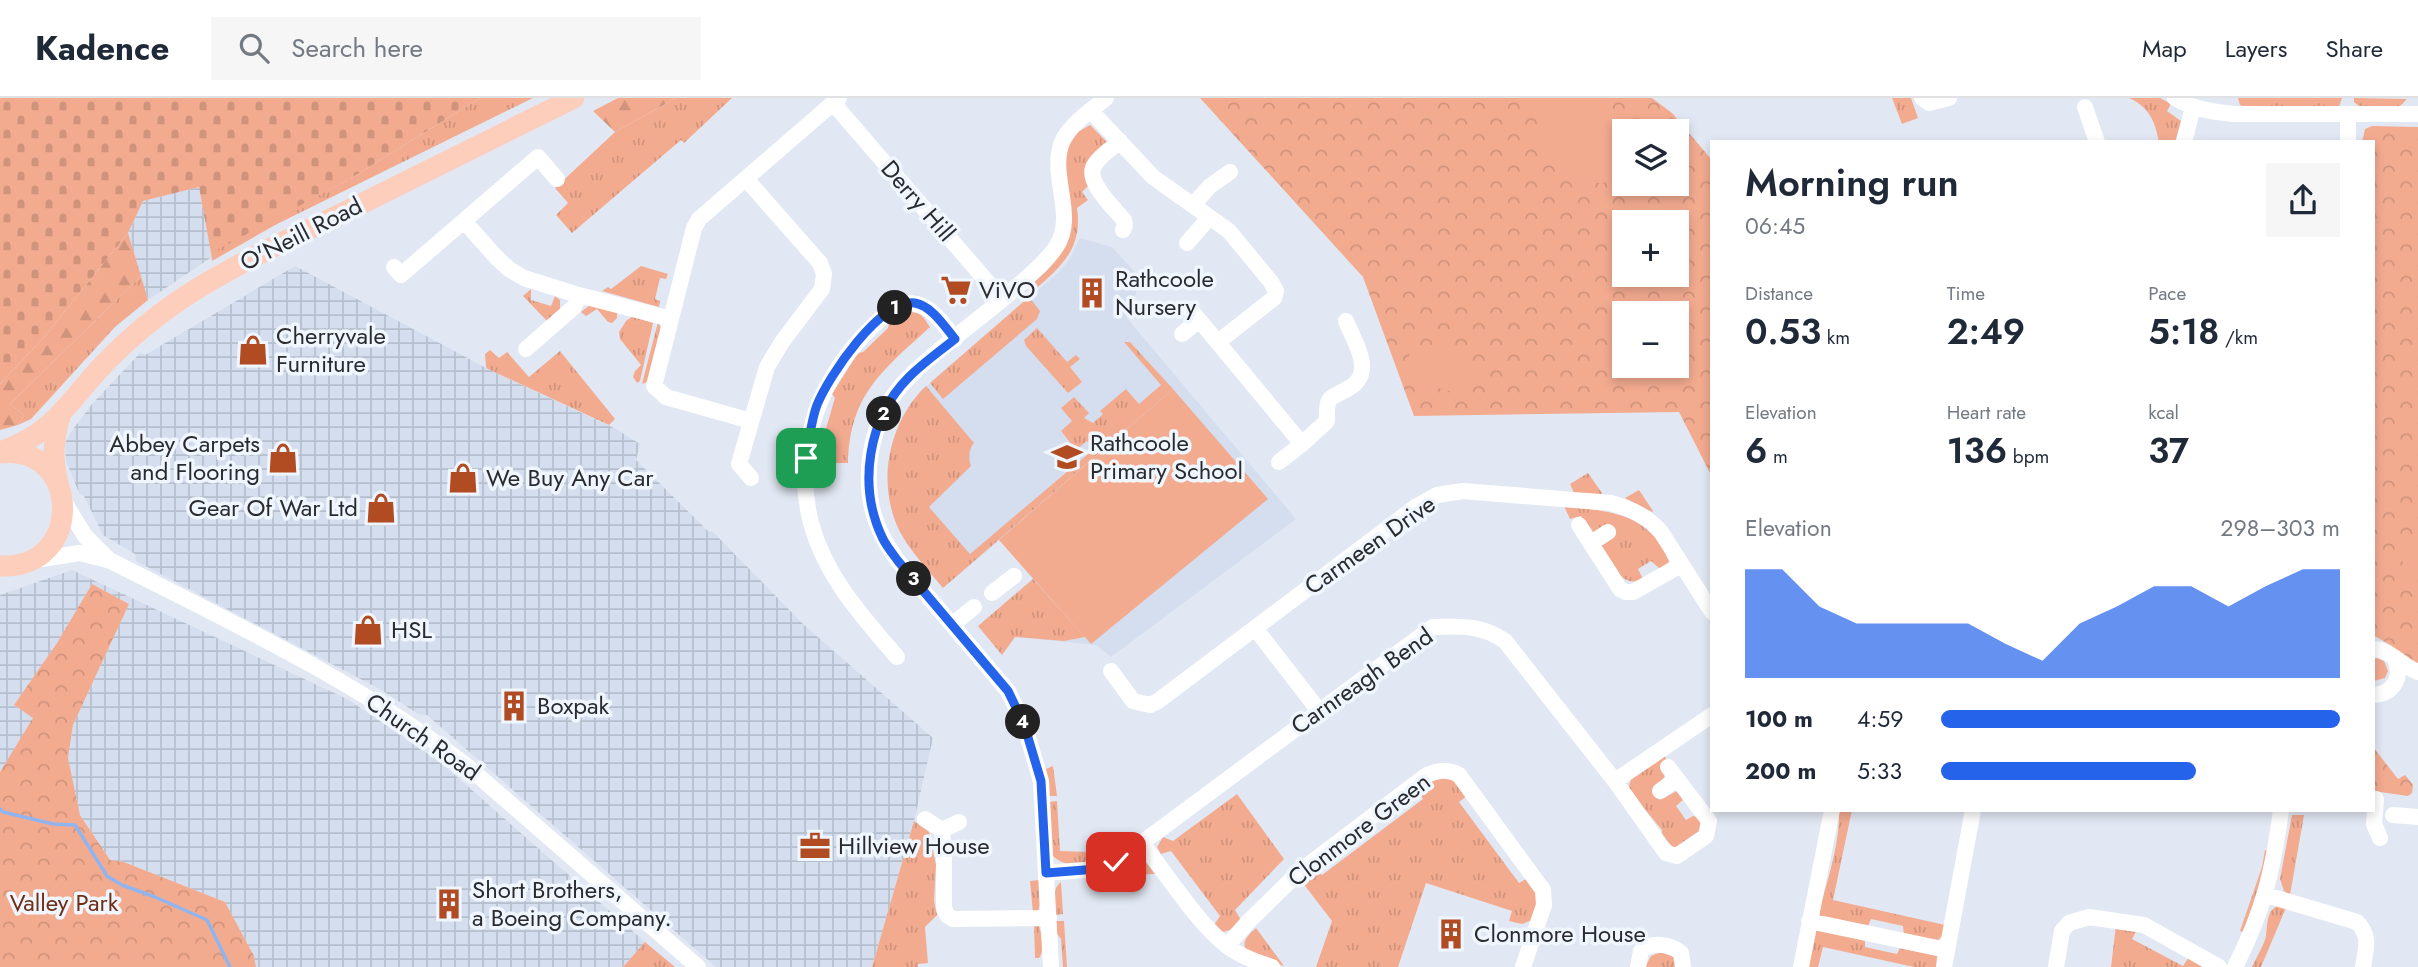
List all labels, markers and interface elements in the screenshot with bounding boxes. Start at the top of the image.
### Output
search box [211,17,701,80]
text: Kadence [35,25,169,72]
icon: search [235,29,273,67]
text: Search here [291,29,423,67]
text: Map [2142,31,2187,66]
text: Layers [2225,31,2287,66]
text: Share [2325,31,2383,66]
map controls [1612,119,1689,378]
button: layers [1612,119,1689,196]
street label: Derry Hill [873,152,964,249]
text: Morning run [1745,155,1959,210]
button: share [2266,163,2340,237]
street label: O'Neill Road [234,188,368,279]
text: 06:45 [1745,209,1805,243]
button: + [1612,210,1689,287]
place label: Rathcoole Nursery [1115,261,1214,324]
place label: ViVO [979,272,1036,307]
supermarket icon: ViVO [939,273,973,307]
building icon: Rathcoole Nursery [1075,276,1109,310]
text: Distance [1745,280,1813,307]
text: Time [1947,280,1985,307]
text: Pace [2148,280,2186,307]
pin: 1 [878,290,912,326]
text: 1 [890,294,899,321]
button: − [1612,301,1689,378]
text: 0.53 [1745,307,1821,357]
text: 2:49 [1947,307,2025,357]
text: 5:18 [2148,307,2219,357]
place label: Cherryvale Furniture [276,318,386,381]
text: km [1821,324,1850,351]
text: /km [2219,324,2258,351]
shop icon: Cherryvale Furniture [236,333,270,367]
pin: 2 [866,396,902,432]
text: Elevation [1745,399,1817,426]
text: Heart rate [1947,399,2026,426]
text: kcal [2148,399,2179,426]
text: 2 [877,400,890,427]
place label: Rathcoole Primary School [1090,425,1243,488]
place label: Abbey Carpets and Flooring [109,426,260,489]
text: 6 [1745,426,1767,476]
text: 136 [1947,426,2007,476]
text: 37 [2148,426,2189,476]
pin [776,428,836,488]
icon: arrive [787,439,825,477]
school or university icon: Rathcoole Primary School [1050,440,1084,474]
shop icon: Abbey Carpets and Flooring [266,441,300,475]
text: m [1767,443,1788,470]
text: bpm [2007,443,2049,470]
place label: We Buy Any Car [486,460,654,495]
shop icon: We Buy Any Car [446,461,480,495]
street label: Carmeen Drive [1297,486,1442,603]
place label: Gear Of War Ltd [188,490,358,525]
shop icon: Gear Of War Ltd [364,491,398,525]
text: Elevation [1745,511,1832,545]
text: 298–303 m [2220,511,2340,545]
pin: 3 [897,561,932,596]
text: 3 [908,565,919,592]
place label: HSL [391,612,432,647]
shop icon: HSL [351,613,385,647]
street label: Carnreagh Bend [1284,619,1440,743]
street label: Church Road [359,684,488,789]
place label: Boxpak [537,688,609,723]
building icon: Boxpak [497,689,531,723]
text: 100 m [1745,702,1813,736]
text: 4:59 [1857,702,1904,736]
pin: 4 [1006,704,1040,740]
text: 4 [1016,708,1029,735]
text: 200 m [1745,754,1816,788]
text: 5:33 [1857,754,1902,788]
street label: Clonmore Green [1280,764,1437,895]
place label: Hillview House [838,828,990,863]
office icon: Hillview House [798,829,832,863]
pin [1086,832,1146,892]
icon: check [1097,843,1135,881]
place label: Short Brothers, a Boeing Company. [472,872,672,935]
park label: Valley Park [10,885,119,920]
building icon: Short Brothers, a Boeing Company. [432,887,466,921]
place label: Clonmore House [1474,916,1646,951]
building icon: Clonmore House [1434,917,1468,951]

